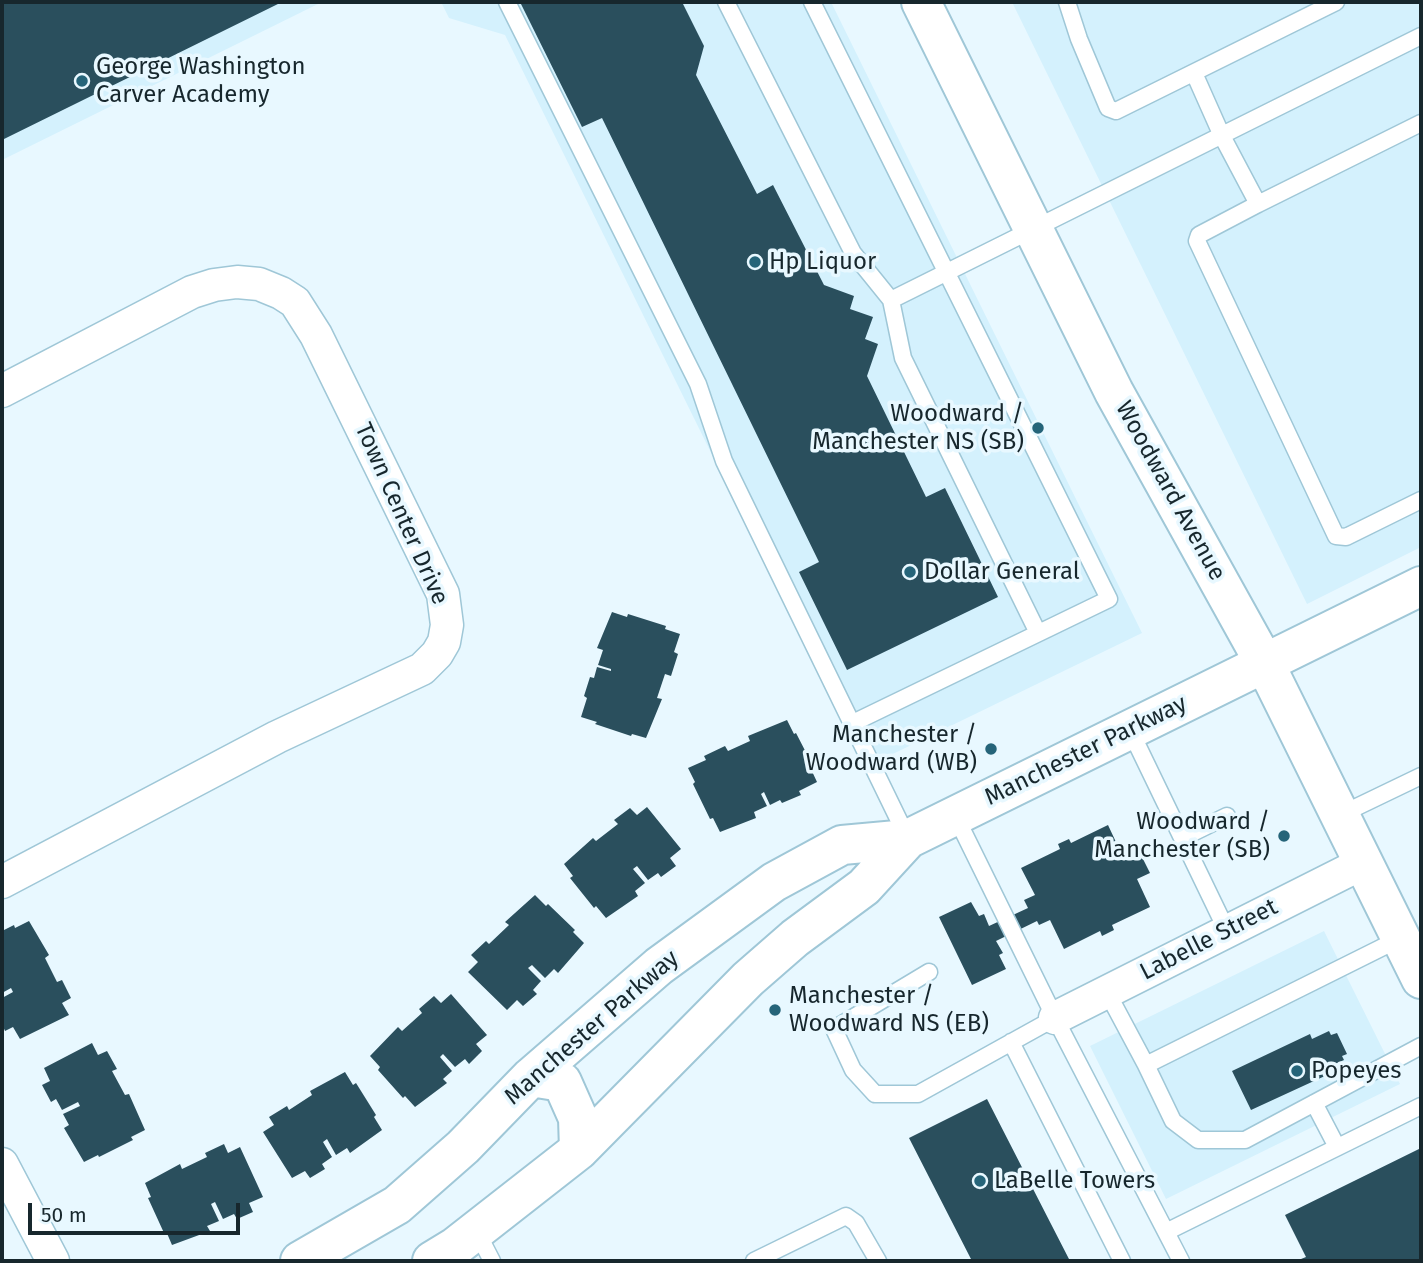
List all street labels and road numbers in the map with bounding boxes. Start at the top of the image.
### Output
street label: Woodward Avenue [1109,396,1231,586]
street label: Town Center Drive [348,419,454,609]
street label: Manchester Parkway [980,690,1192,812]
street label: Labelle Street [1135,893,1283,987]
street label: Manchester Parkway [499,945,685,1111]

